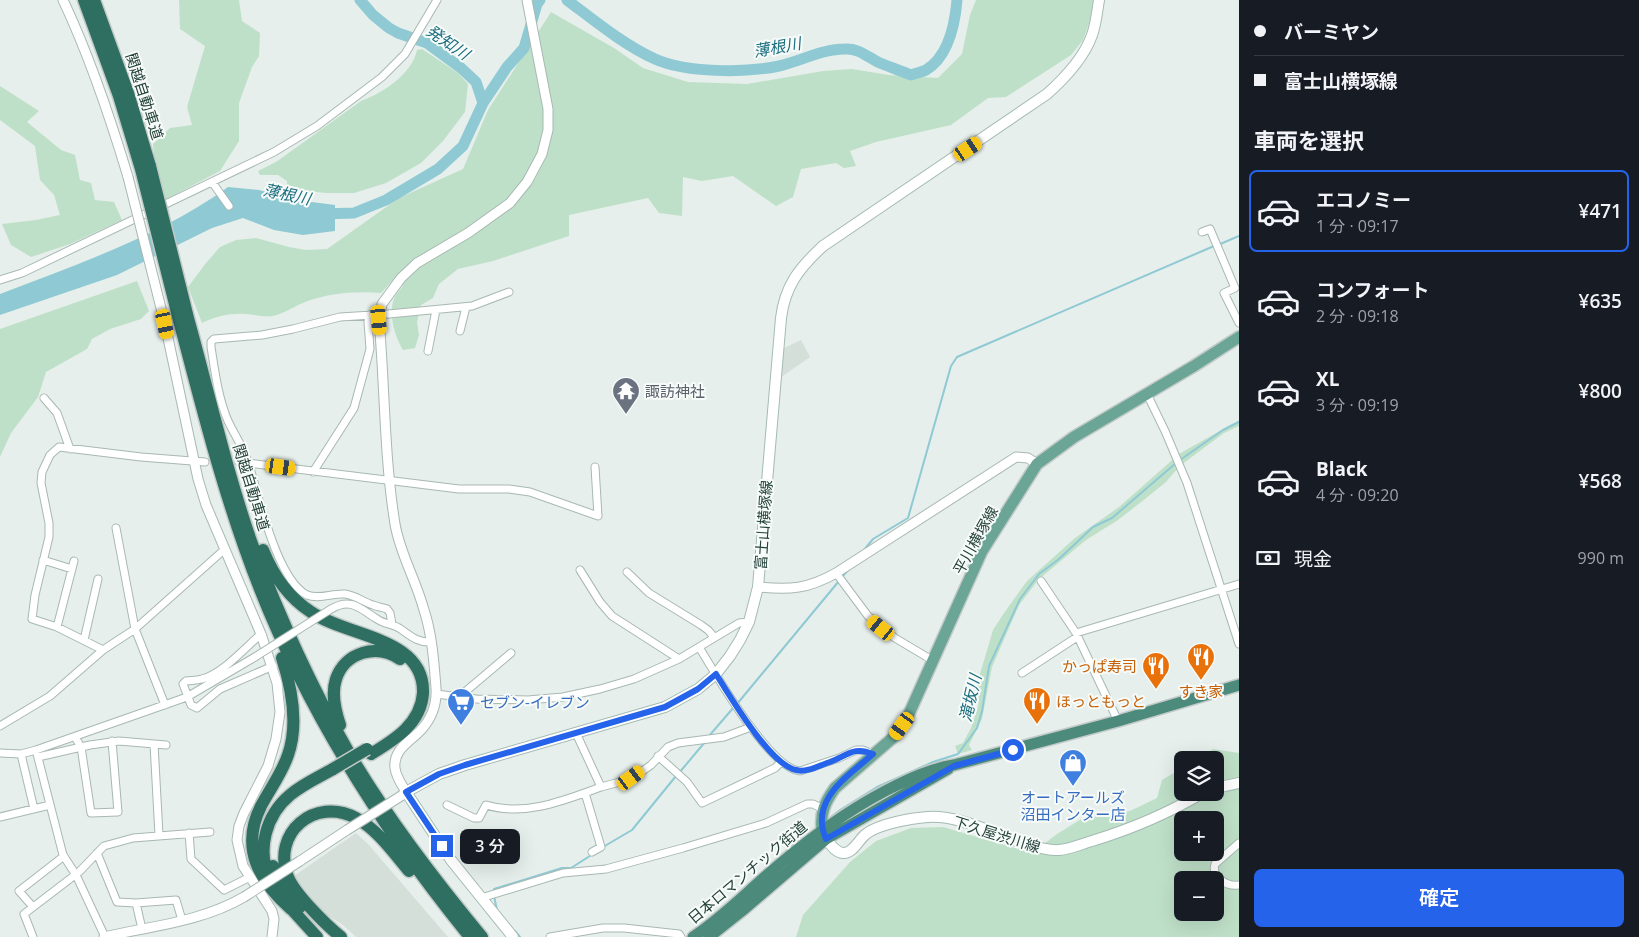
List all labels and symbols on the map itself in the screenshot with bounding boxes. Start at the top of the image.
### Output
water label: 発知川 [422,19,476,66]
water label: 薄根川 [751,32,805,62]
street label: 関越自動車道 [122,50,168,142]
car [951,134,984,164]
water label: 薄根川 [261,178,315,210]
car [370,304,387,336]
car [154,308,175,340]
temple icon: 諏訪神社 [611,376,641,415]
place label: 諏訪神社 [645,381,705,401]
street label: 関越自動車道 [229,441,275,533]
car [265,457,296,477]
street label: 富士山横塚線 [750,479,776,571]
street label: 平川横塚線 [948,502,1002,578]
car [864,613,897,643]
restaurant icon: すき家 [1186,642,1216,681]
restaurant icon: かっぱ寿司 [1141,651,1171,690]
place label: かっぱ寿司 [1062,656,1137,676]
water label: 滝坂川 [954,670,987,724]
place label: すき家 [1178,681,1224,701]
restaurant icon: ほっともっと [1022,686,1052,725]
supermarket icon: セブン-イレブン [446,687,476,726]
place label: ほっともっと [1056,691,1146,711]
place label: セブン-イレブン [480,692,590,712]
car [887,709,916,743]
route start [1002,739,1024,761]
shop icon: オートアールズ 沼田インター店 [1058,748,1088,787]
car [614,763,647,793]
place label: オートアールズ 沼田インター店 [1020,787,1126,824]
street label: 下久屋渋川線 [951,811,1043,857]
street label: 日本ロマンチック街道 [683,816,811,928]
callout: 3 分 [460,828,520,864]
route end [431,835,453,857]

